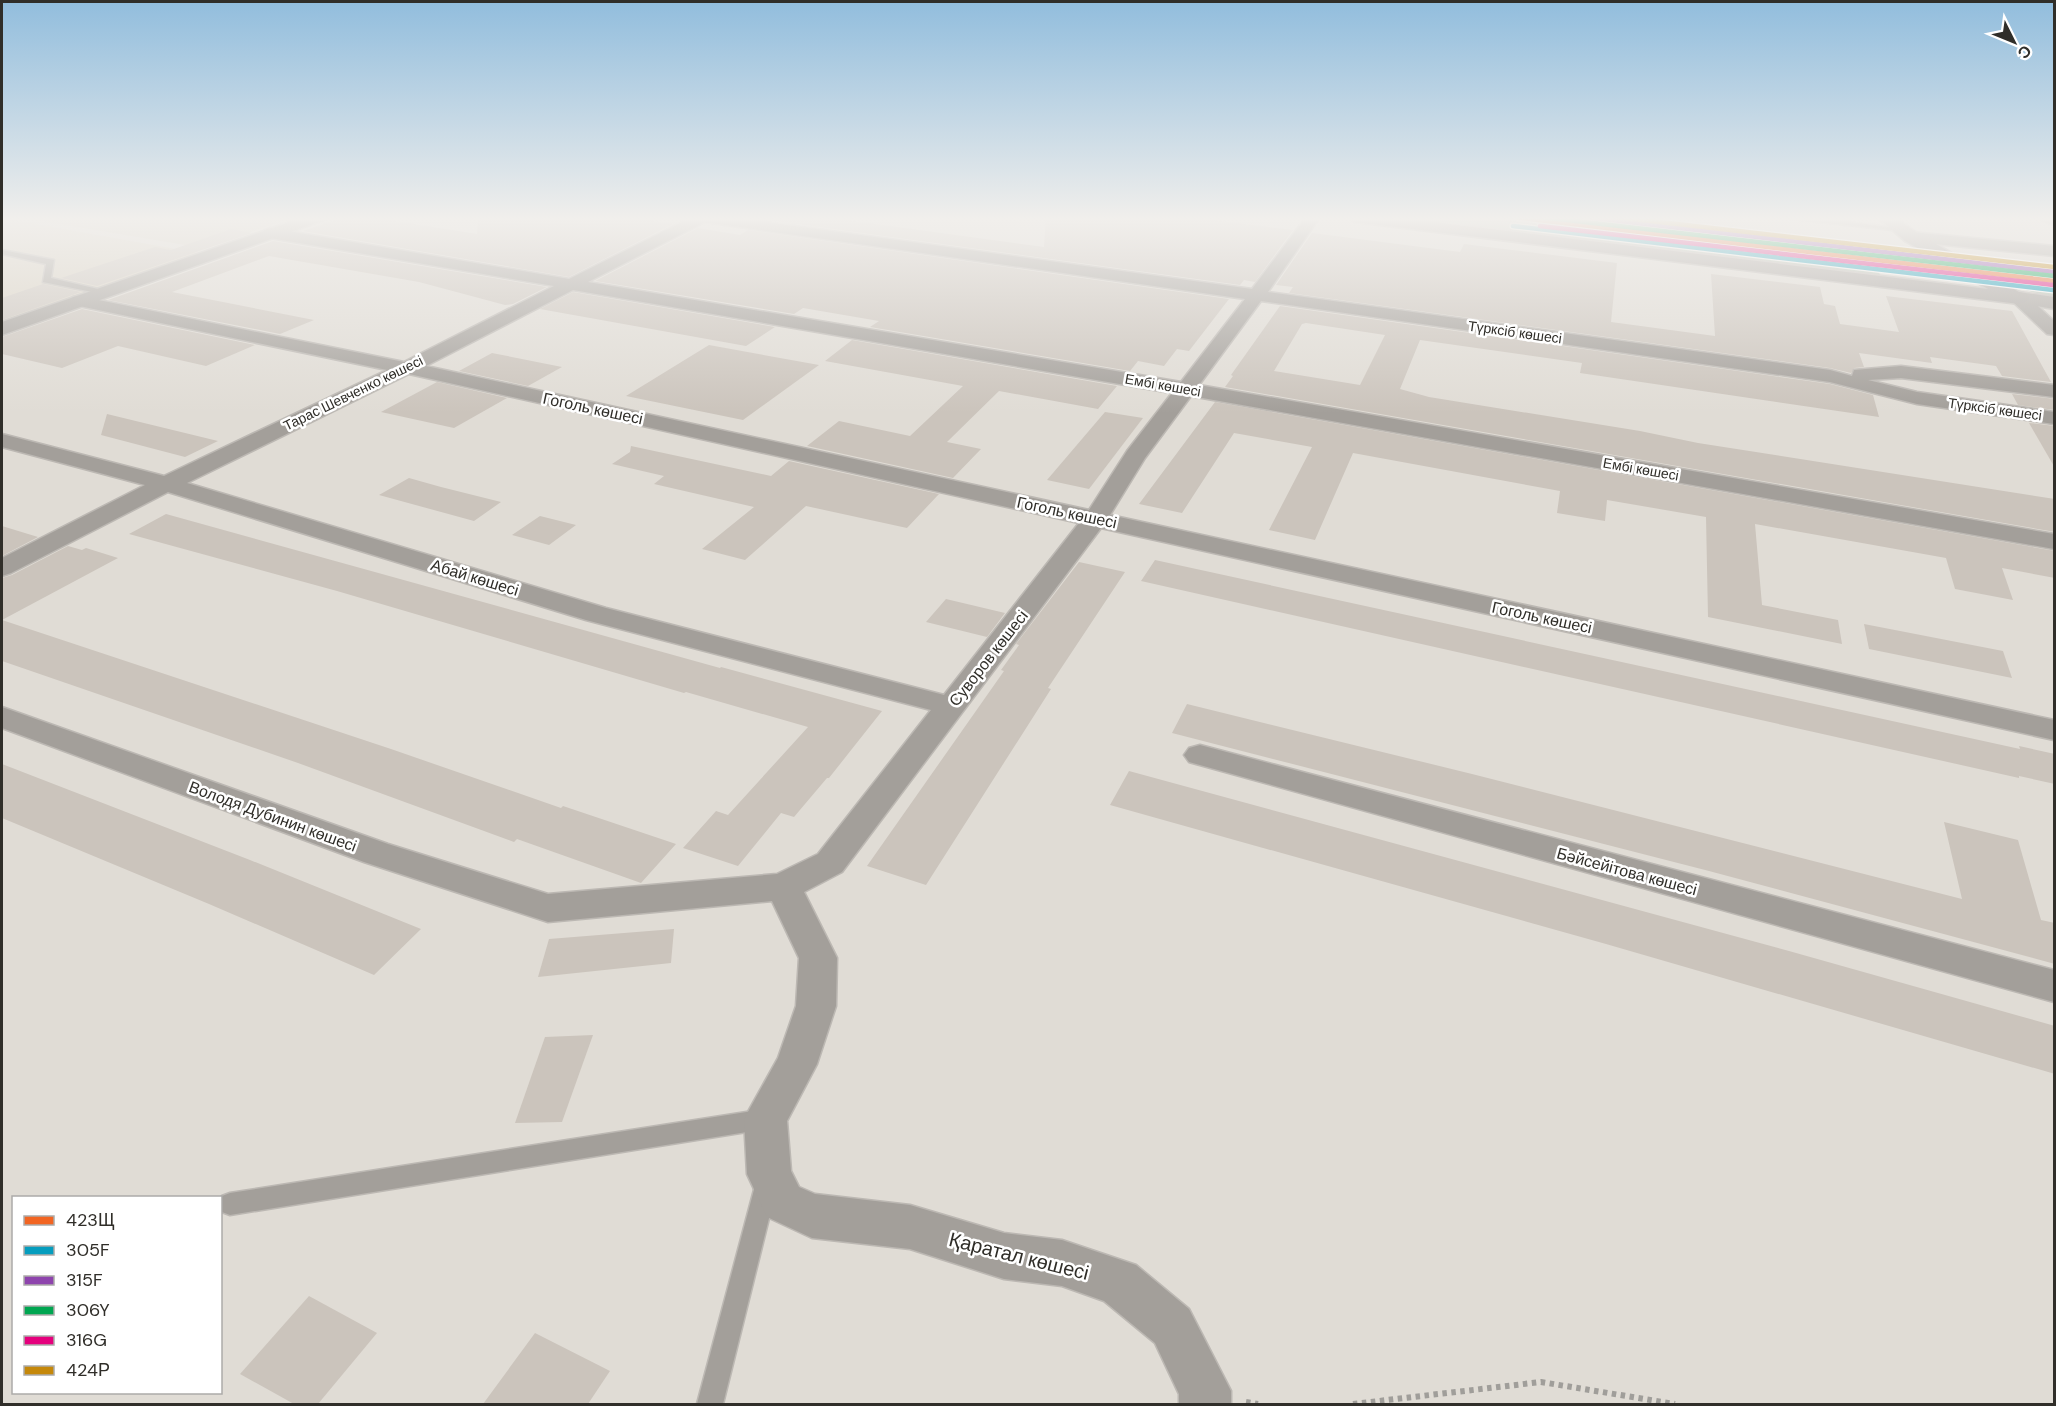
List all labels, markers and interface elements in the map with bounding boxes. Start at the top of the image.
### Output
north arrow [1984,12,2044,72]
text: С [2013,40,2036,64]
street label: Түрксіб көшесі [1467,317,1563,347]
street label: Тарас Шевченко көшесі [280,351,426,435]
street label: Ембі көшесі [1124,369,1202,401]
street label: Гоголь көшесі [541,388,645,429]
street label: Түрксіб көшесі [1947,394,2043,424]
street label: Ембі көшесі [1602,453,1680,485]
street label: Гоголь көшесі [1015,492,1119,533]
street label: Абай көшесі [428,554,521,601]
street label: Гоголь көшесі [1490,597,1594,638]
street label: Суворов көшесі [944,606,1033,711]
street label: Володя Дубинин көшесі [186,776,360,857]
street label: Бәйсейітова көшесі [1554,843,1699,900]
legend [12,1196,222,1394]
text: 423Щ [66,1208,115,1232]
street label: Қаратал көшесі [946,1226,1092,1286]
text: 305F [66,1238,110,1262]
text: 315F [66,1268,103,1292]
text: 306Y [66,1298,110,1322]
text: 316G [66,1328,107,1352]
text: 424Р [66,1358,110,1382]

